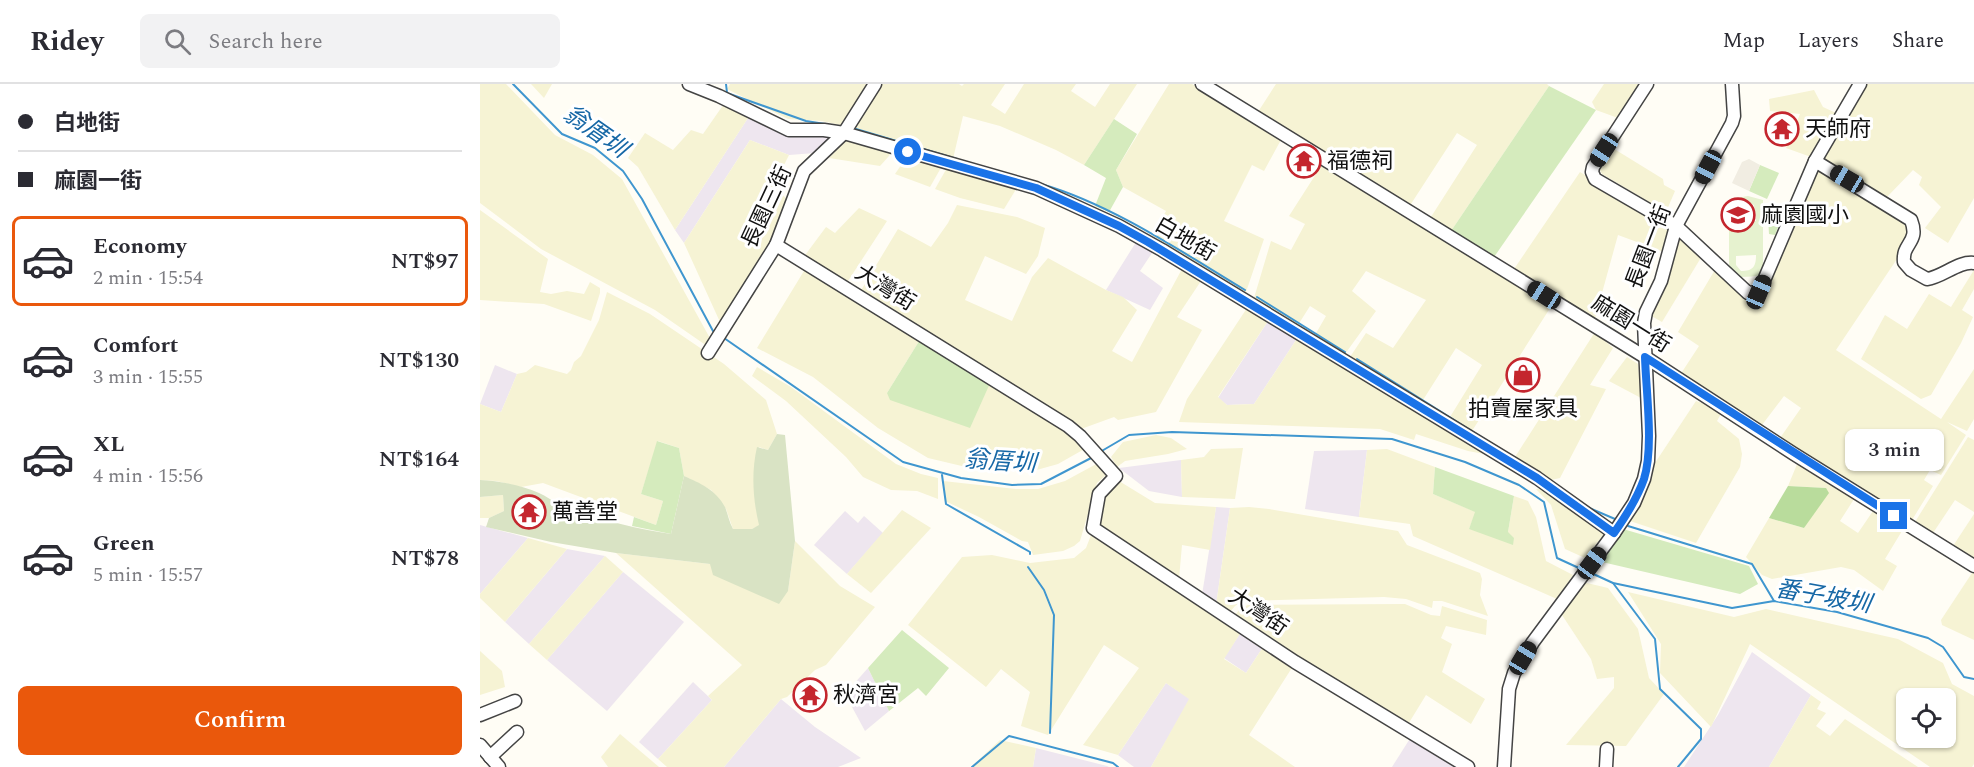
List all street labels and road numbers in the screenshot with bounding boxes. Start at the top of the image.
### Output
street label: 長園三街 [733,160,801,254]
street label: 長園一街 [1618,200,1680,294]
street label: 白地街 [1148,208,1222,270]
street label: 大灣街 [848,257,922,319]
street label: 麻園一街 [1585,287,1677,361]
street label: 大灣街 [1221,580,1295,644]

